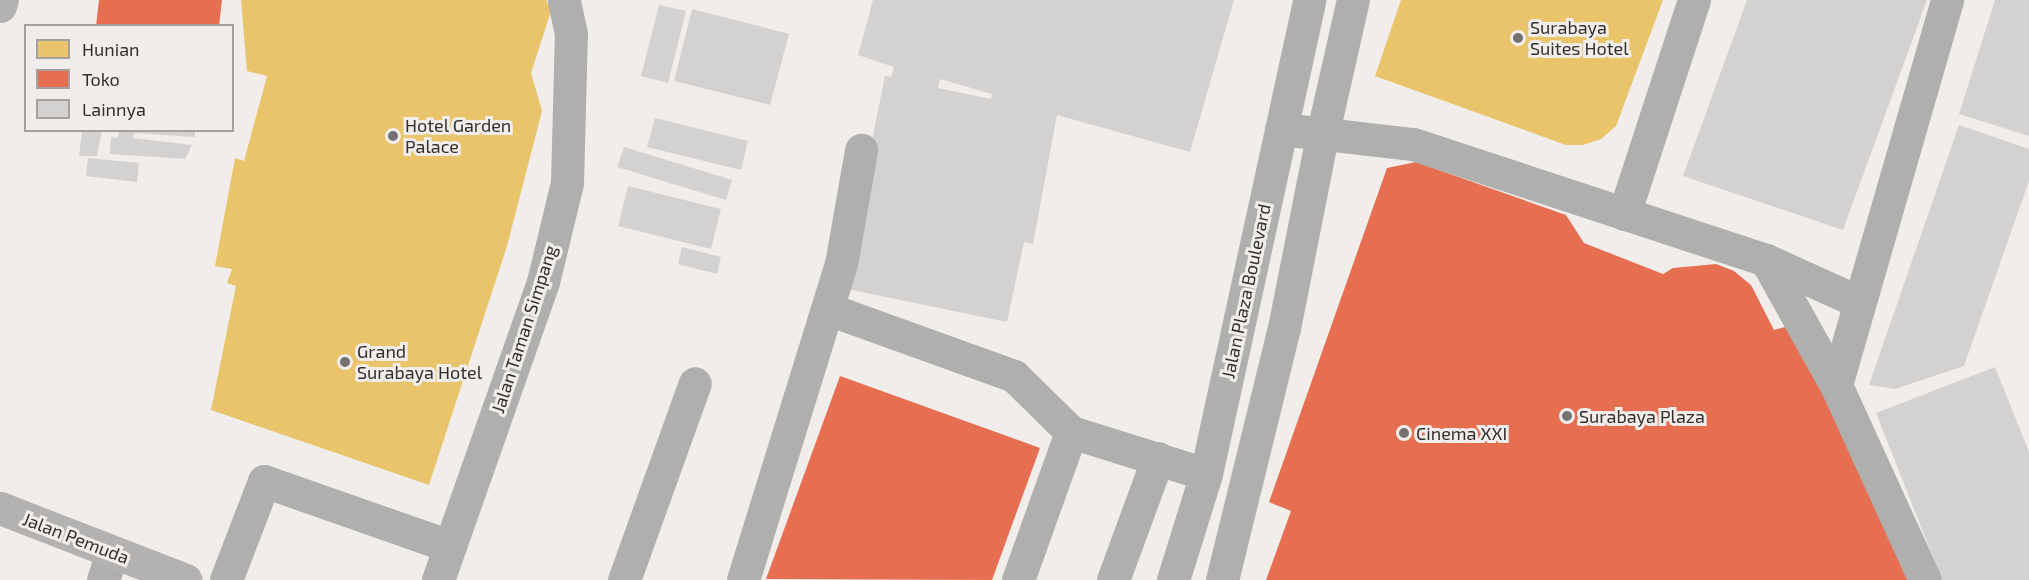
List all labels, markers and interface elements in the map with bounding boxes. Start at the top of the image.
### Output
place label: Surabaya Suites Hotel [1530,17,1629,60]
legend [24,24,234,132]
marker: Surabaya Suites Hotel [1511,31,1525,45]
text: Hunian [82,38,140,60]
text: Toko [82,68,120,90]
text: Lainnya [82,98,146,120]
place label: Hotel Garden Palace [405,115,512,158]
marker: Hotel Garden Palace [386,129,400,143]
street label: Jalan Plaza Boulevard [1217,202,1275,380]
street label: Jalan Taman Simpang [487,242,561,416]
place label: Grand Surabaya Hotel [357,341,482,384]
marker: Grand Surabaya Hotel [338,355,352,369]
place label: Surabaya Plaza [1579,405,1705,427]
marker: Surabaya Plaza [1560,409,1574,423]
place label: Cinema XXI [1416,422,1507,444]
marker: Cinema XXI [1397,426,1411,440]
street label: Jalan Pemuda [20,508,132,568]

